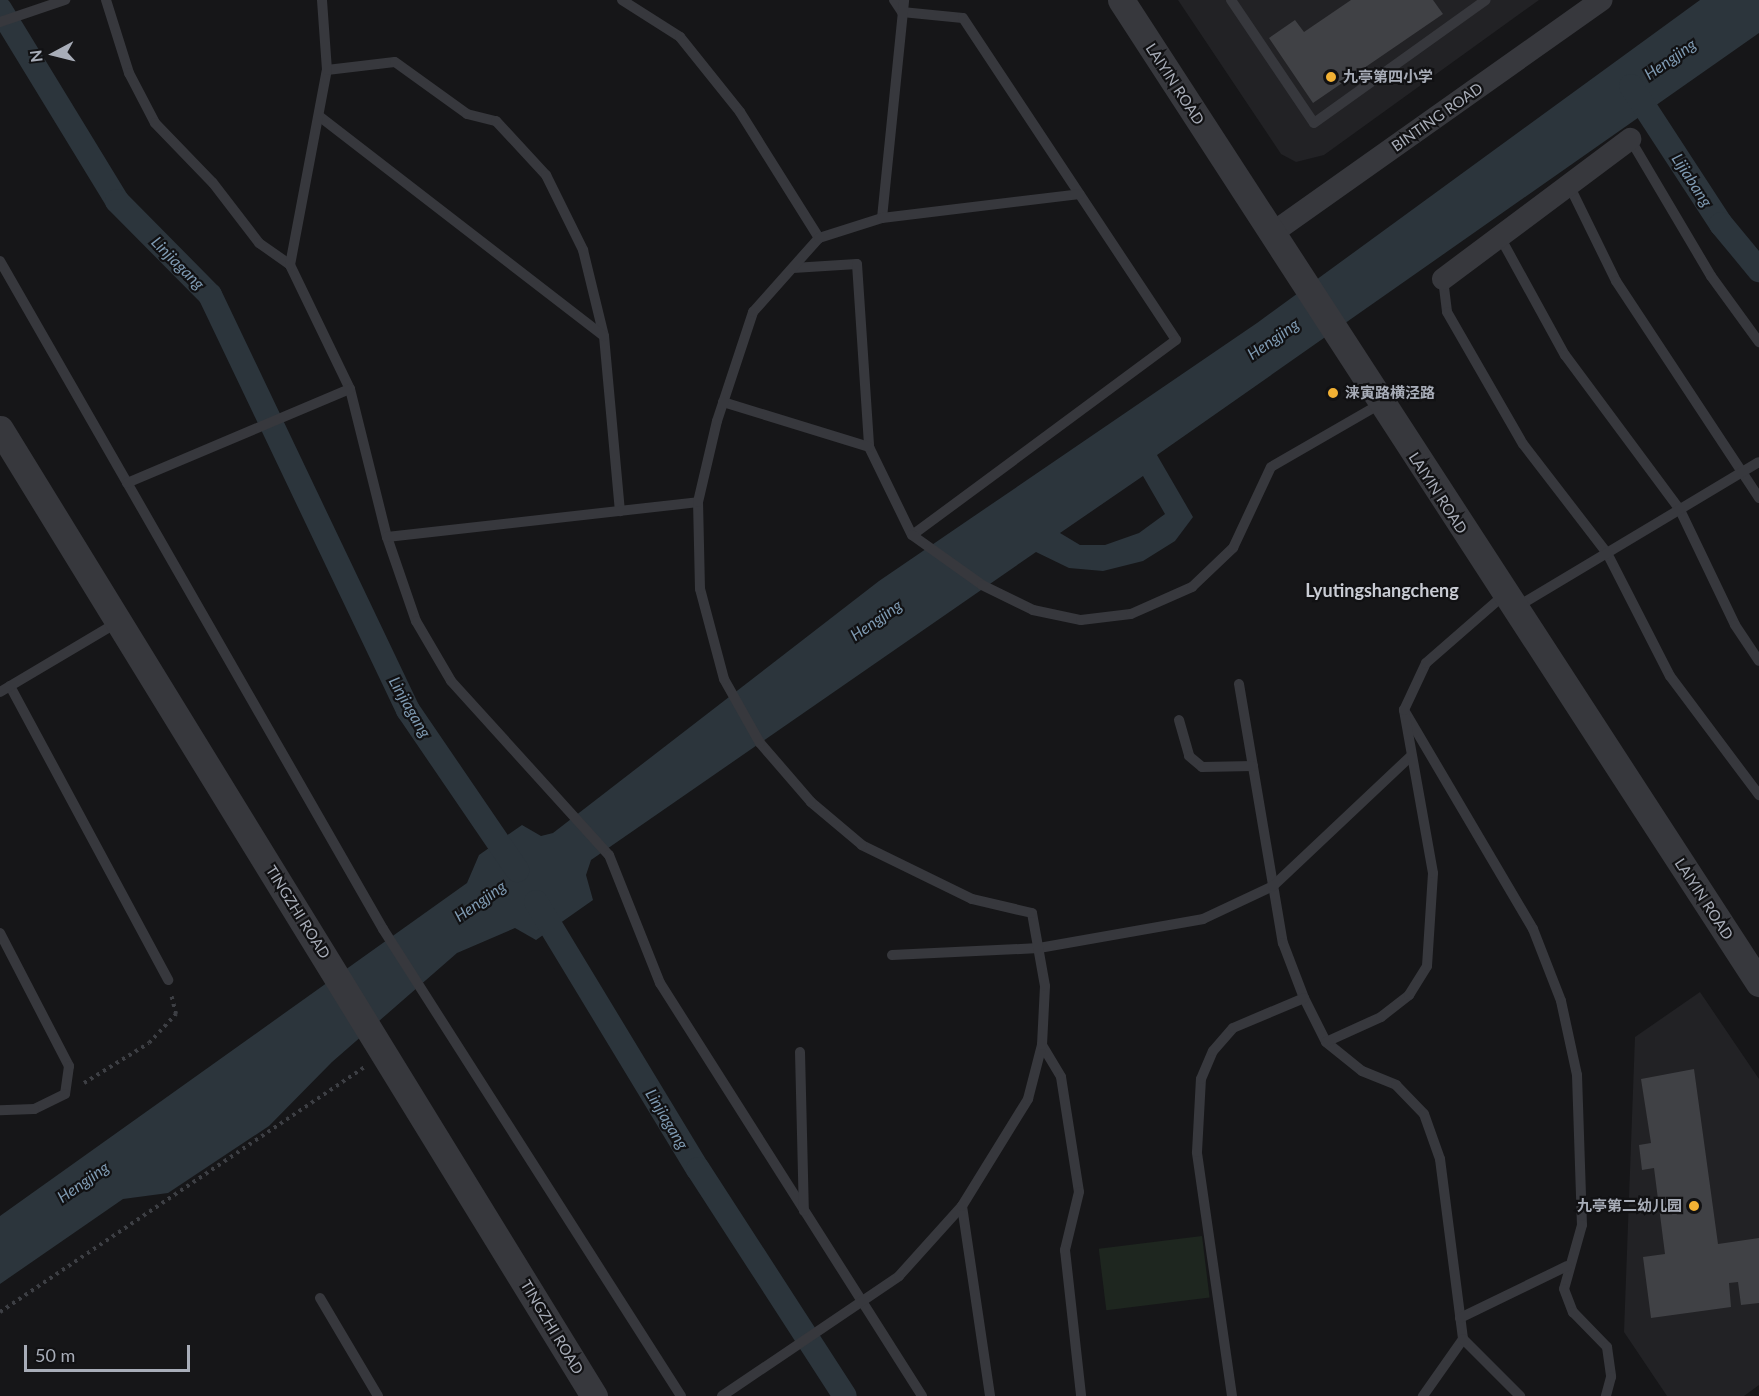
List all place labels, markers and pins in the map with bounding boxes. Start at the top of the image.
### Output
place label: 九亭第四小学 [1343,68,1433,86]
marker: 九亭第四小学 [1324,70,1338,84]
place label: 涞寅路横泾路 [1345,384,1435,402]
marker: 涞寅路横泾路 [1326,386,1340,400]
place label: 九亭第二幼儿园 [1577,1197,1682,1215]
marker: 九亭第二幼儿园 [1687,1199,1701,1213]

